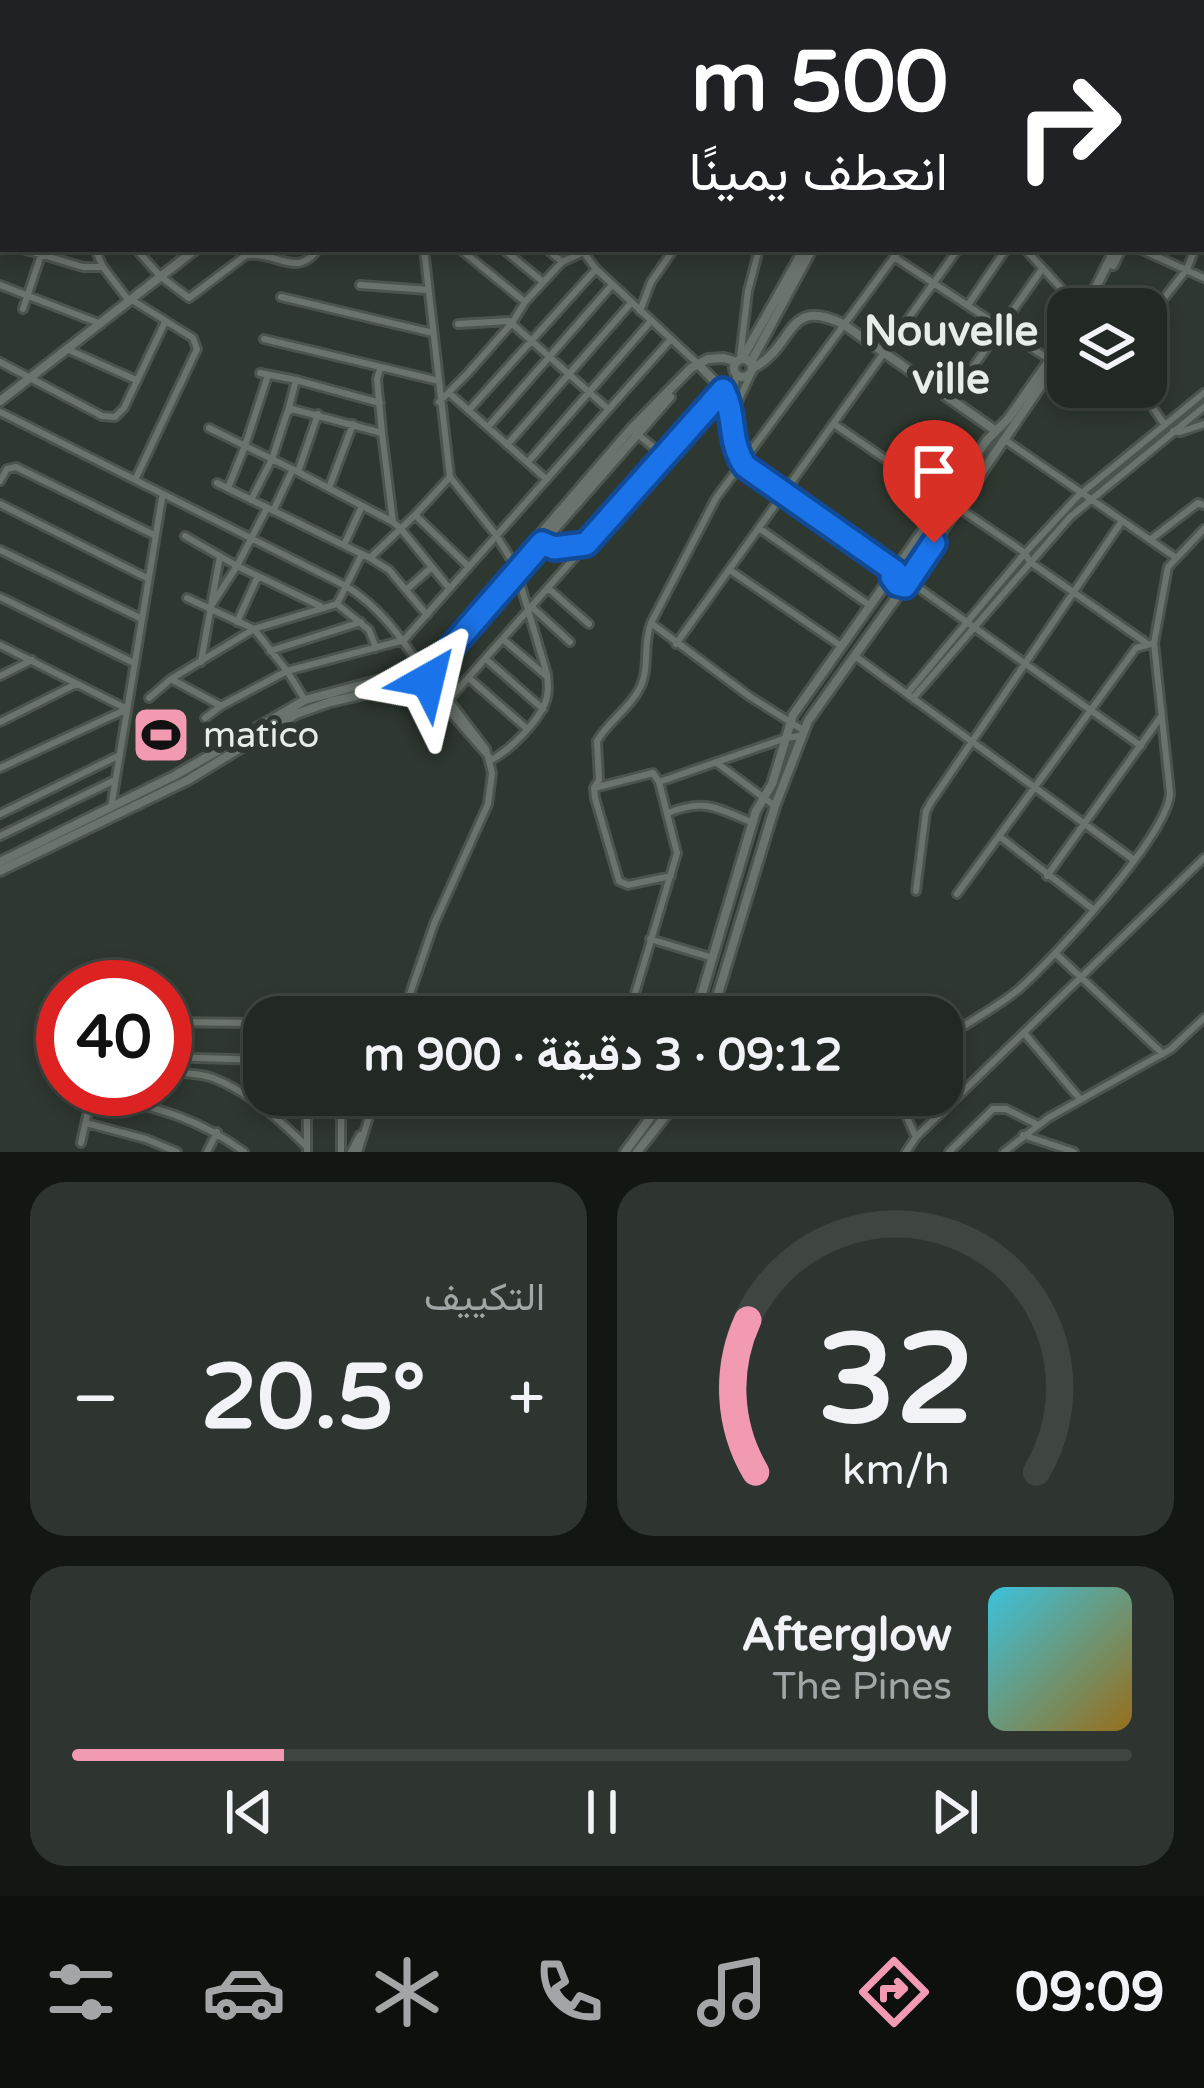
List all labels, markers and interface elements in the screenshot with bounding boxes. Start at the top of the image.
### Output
text: 500 m [691,33,948,134]
icon: right [990,48,1146,204]
text: انعطف يمينًا [689,140,948,205]
map controls [1047,288,1167,408]
button: layers [1047,288,1167,408]
district label: Nouvelle ville [864,306,1038,405]
pin [883,420,985,543]
icon: arrive [901,438,967,504]
position arrow [365,617,491,743]
sports icon: matico [130,704,192,766]
place label: matico [203,714,320,757]
speed limit sign: 40 [36,960,192,1116]
text: 09:12 · 3 دقيقة · 900 m [364,1029,842,1083]
text: التكييف [424,1274,545,1321]
text: 32 [817,1306,974,1457]
text: 20.5° [201,1344,426,1453]
text: − [72,1359,119,1439]
text: + [508,1359,545,1439]
text: km/h [842,1445,949,1496]
text: Afterglow [741,1609,952,1663]
text: The Pines [772,1663,952,1710]
icon: previous [216,1779,282,1845]
icon: pause [569,1779,635,1845]
icon: next [922,1779,988,1845]
icon: filters [39,1950,123,2034]
icon: car [202,1950,286,2034]
icon: climate [365,1950,449,2034]
icon: phone [527,1950,611,2034]
icon: music [690,1950,774,2034]
icon: directions [852,1950,936,2034]
text: 09:09 [1015,1960,1165,2025]

